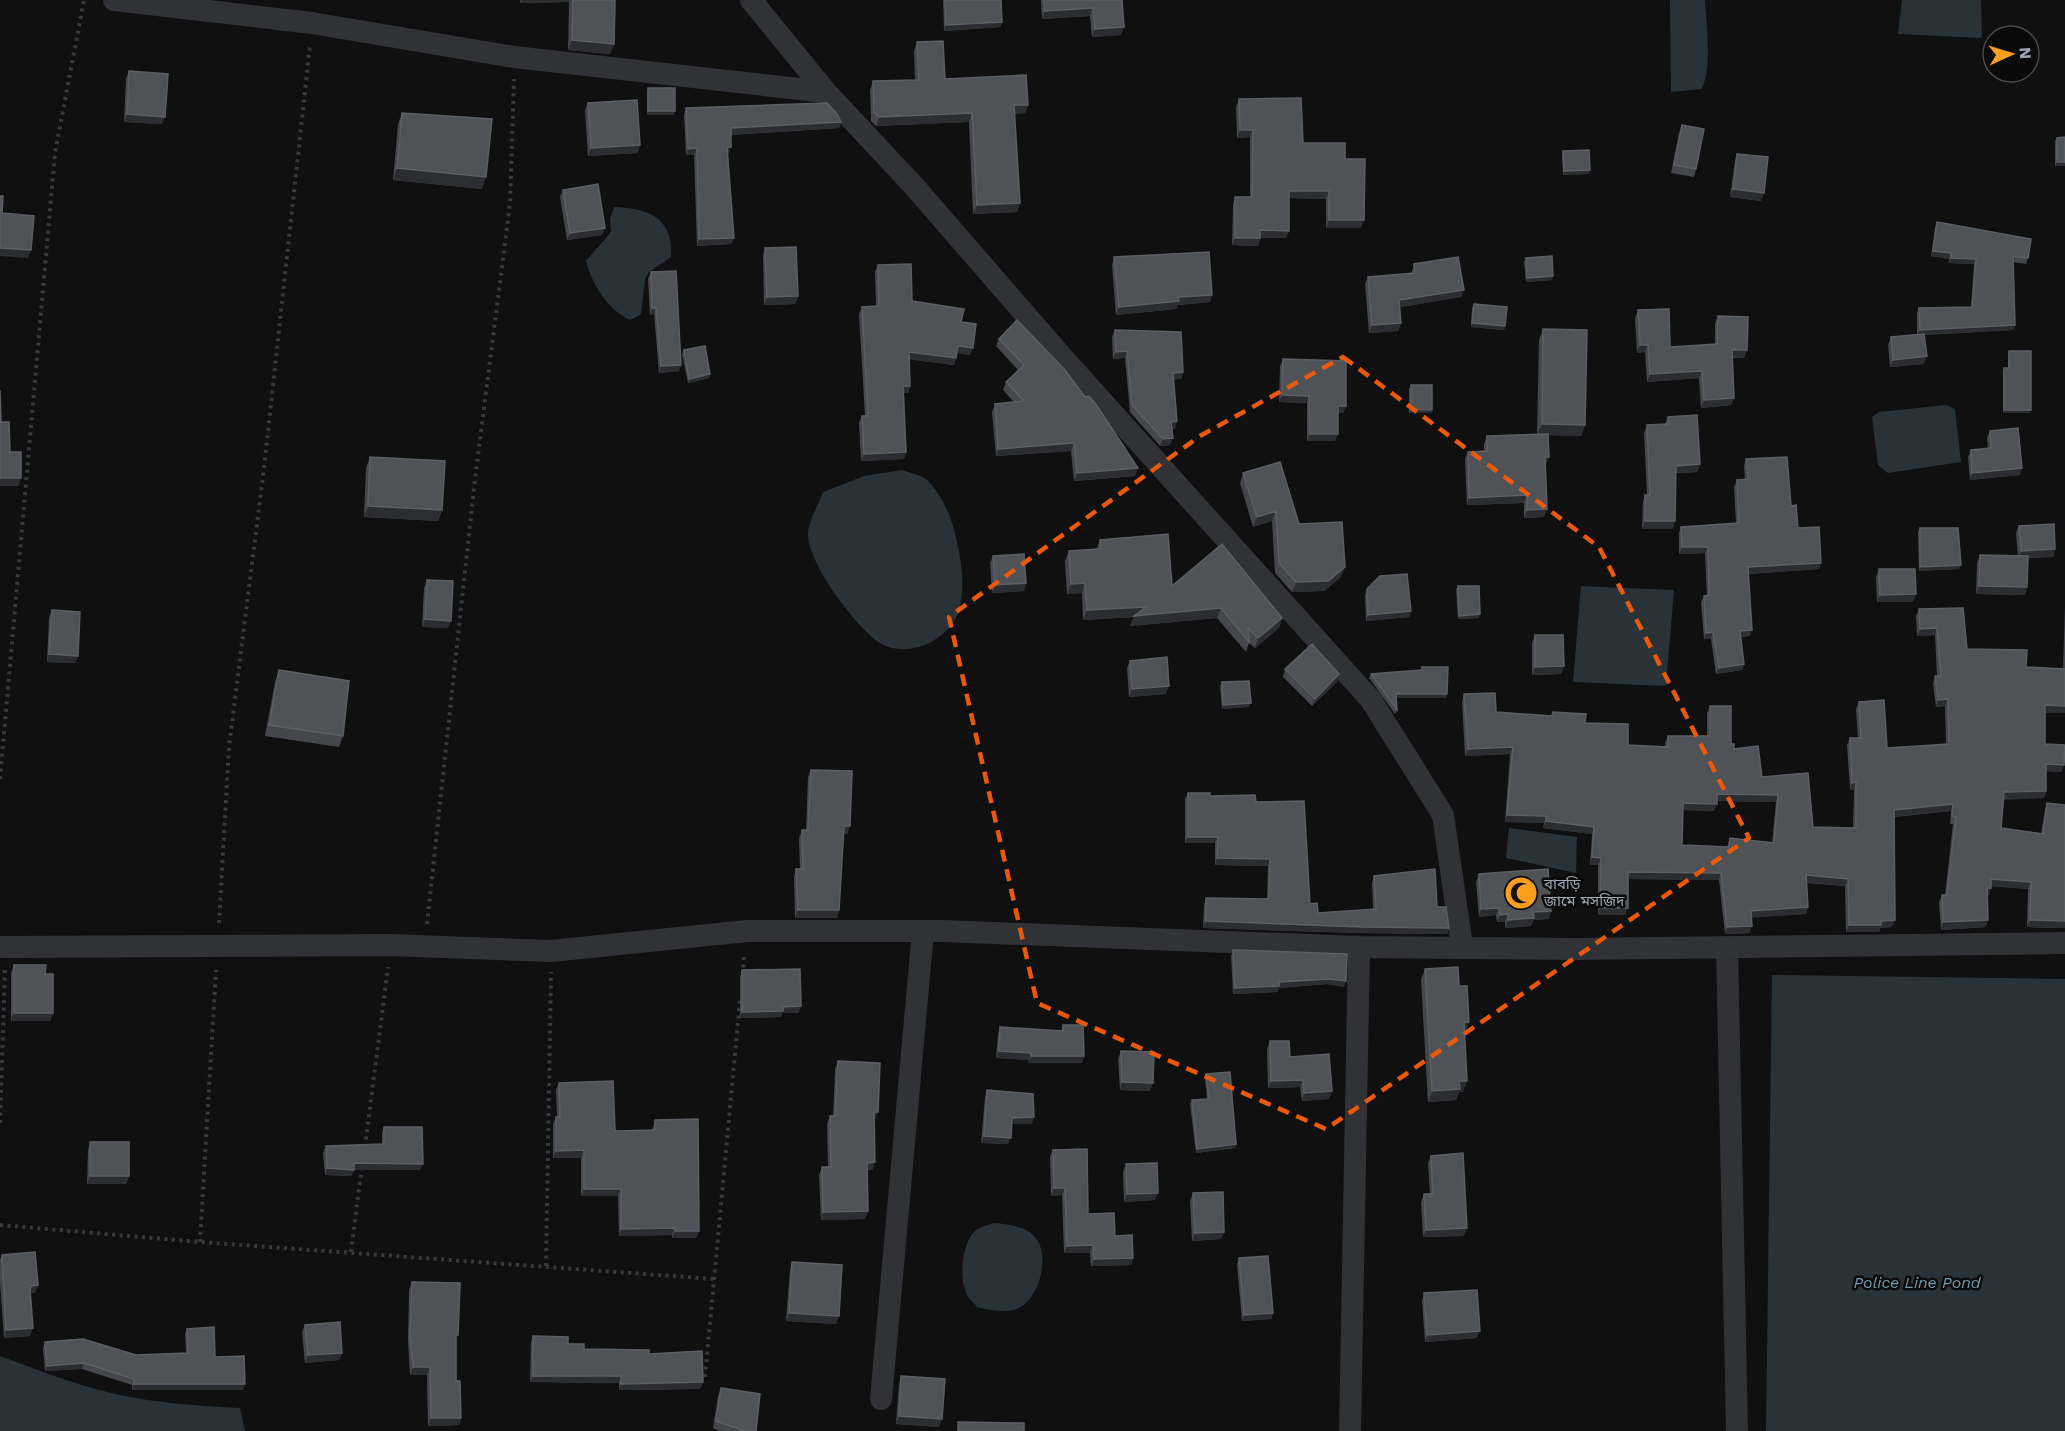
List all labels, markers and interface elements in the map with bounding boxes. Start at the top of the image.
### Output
north arrow [1981,24,2041,84]
text: N [2016,46,2035,60]
mosque icon: বাবড়ি জামে মসজিদ [1503,875,1539,911]
place label: বাবড়ি জামে মসজিদ [1543,875,1625,910]
water label: Police Line Pond [1853,1273,1982,1292]

